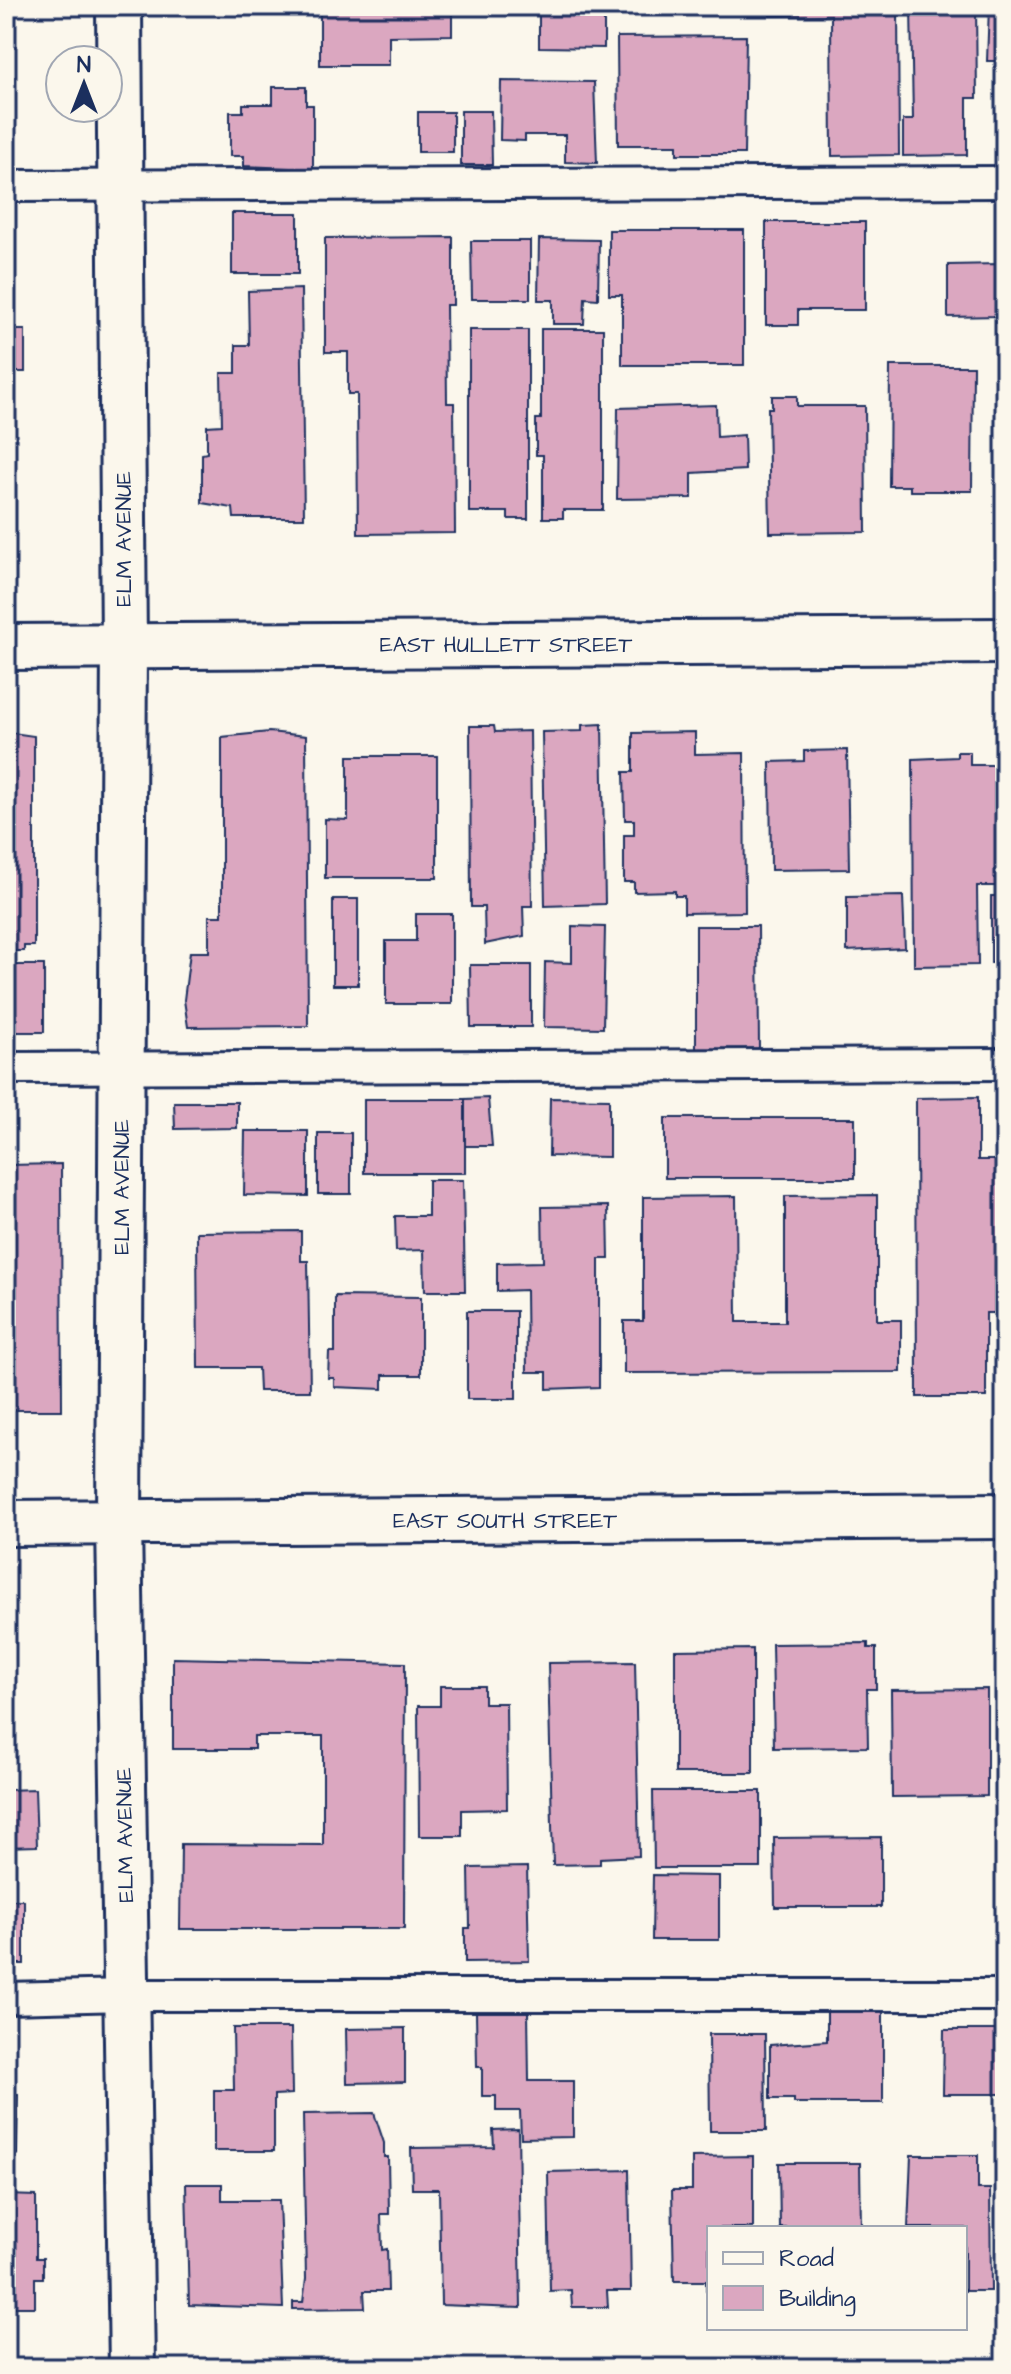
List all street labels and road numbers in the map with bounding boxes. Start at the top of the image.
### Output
street label: ELM AVENUE [109,471,140,607]
street label: EAST HULLETT STREET [380,630,633,661]
street label: ELM AVENUE [107,1119,138,1255]
street label: EAST SOUTH STREET [393,1506,617,1537]
street label: ELM AVENUE [109,1767,142,1903]

